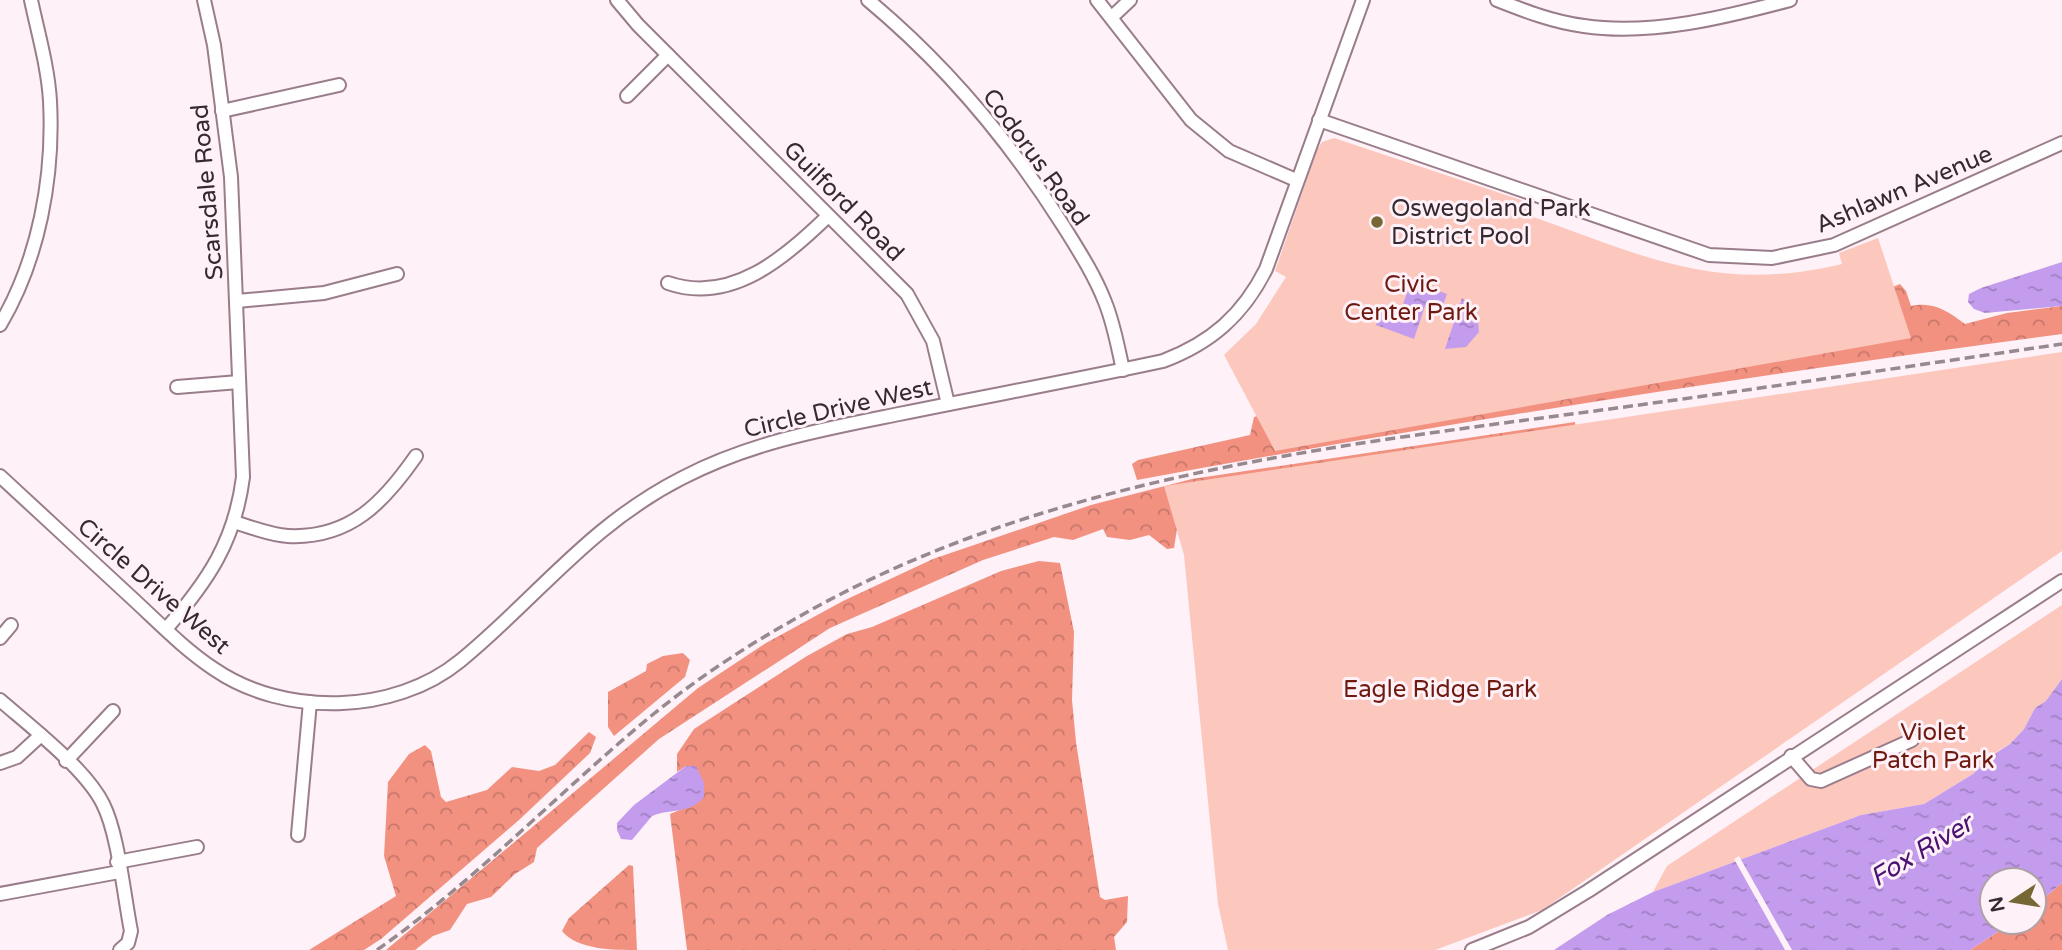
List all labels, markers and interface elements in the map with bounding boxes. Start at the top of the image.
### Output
street label: Codorus Road [976,83,1095,232]
street label: Scarsdale Road [185,103,230,281]
street label: Guilford Road [777,135,910,268]
street label: Ashlawn Avenue [1812,139,1997,240]
place label: Oswegoland Park District Pool [1391,194,1591,251]
marker: Oswegoland Park District Pool [1369,214,1385,230]
park label: Civic Center Park [1344,270,1478,327]
street label: Circle Drive West [741,373,935,444]
street label: Circle Drive West [71,512,236,661]
park label: Eagle Ridge Park [1343,675,1537,704]
park label: Violet Patch Park [1872,718,1994,775]
water label: Fox River [1864,806,1981,893]
north arrow [1978,866,2048,936]
text: N [1985,895,2010,914]

